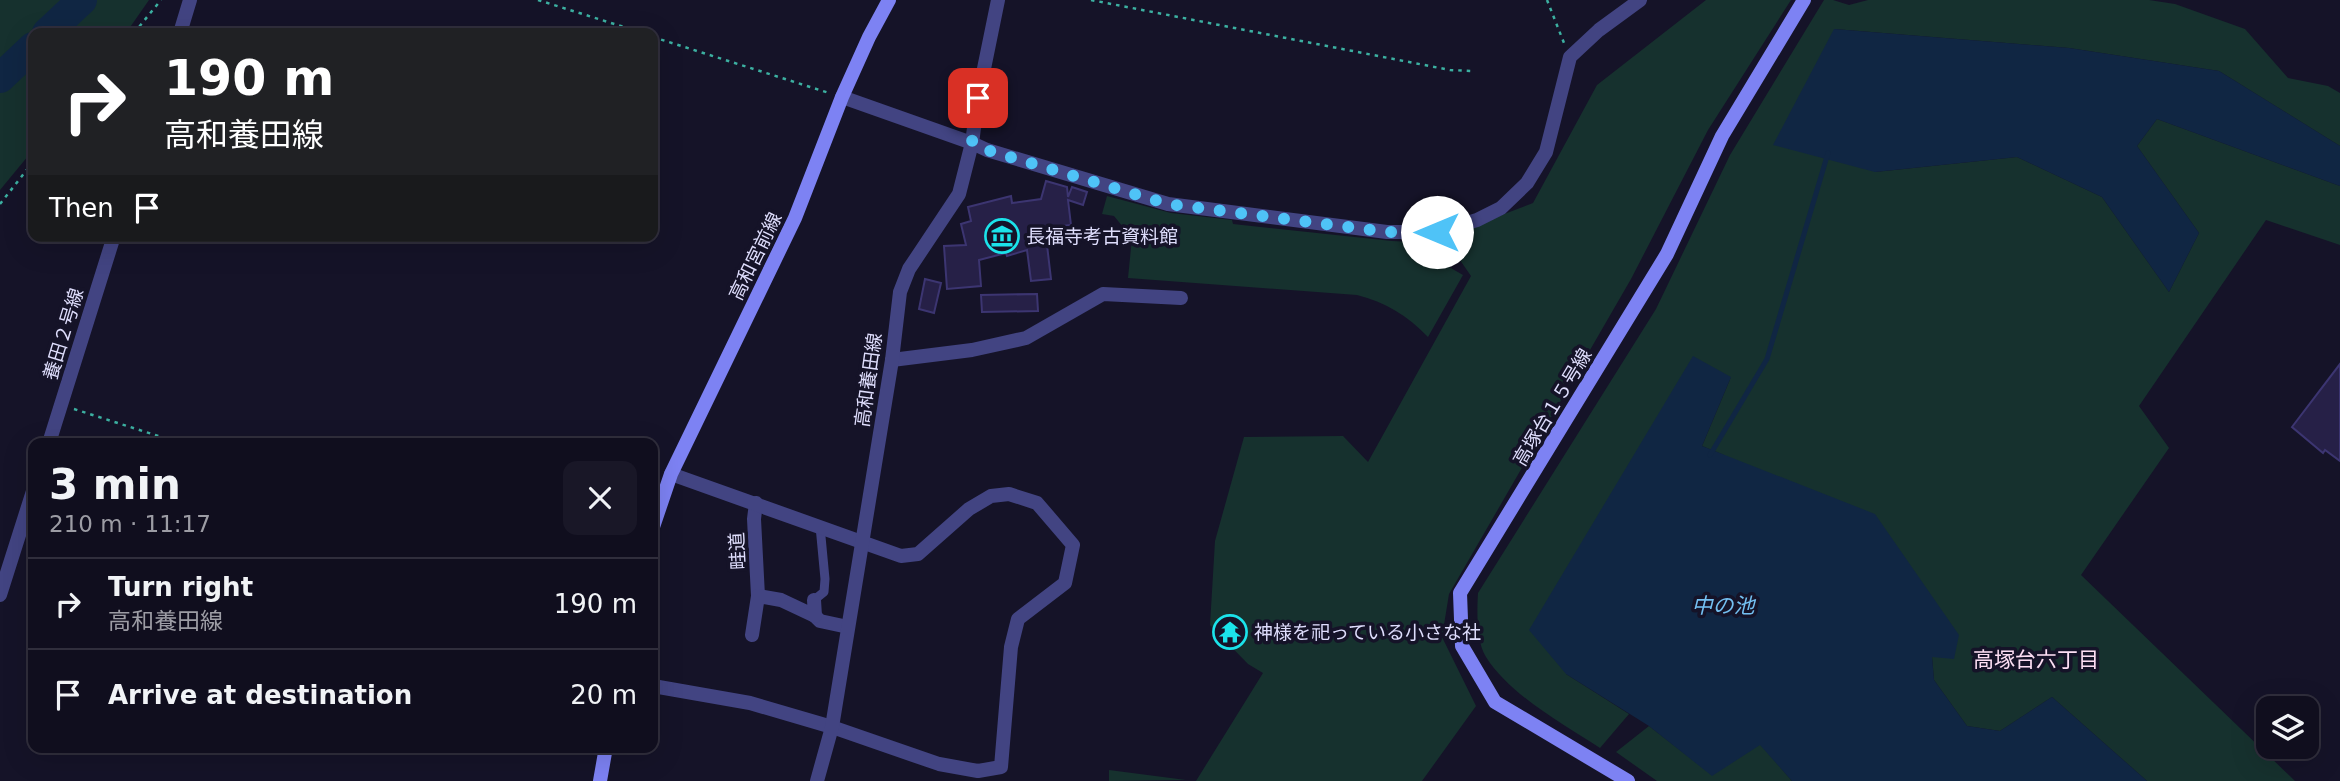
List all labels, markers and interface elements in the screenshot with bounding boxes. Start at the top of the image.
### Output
text: 190 m [164,50,334,107]
icon: right [49,56,140,147]
pin [948,68,1008,128]
icon: arrive [959,79,997,117]
text: 高和養田線 [164,116,324,154]
icon: arrive [128,189,166,227]
text: Then [49,193,114,223]
position arrow [1400,195,1474,269]
street label: 高和宮前線 [724,208,786,304]
museum icon: 長福寺考古資料館 [983,217,1021,255]
place label: 長福寺考古資料館 [1026,225,1178,247]
street label: 養田２号線 [39,285,87,383]
street label: 高和養田線 [850,331,886,429]
street label: 高塚台１５号線 [1508,344,1596,470]
text: 3 min [49,460,181,509]
button: close [563,461,637,535]
text: 210 m · 11:17 [49,511,211,537]
street label: 畦道 [725,531,749,571]
text: Turn right [108,572,253,602]
icon: right [49,585,87,623]
text: 190 m [554,589,637,619]
water label: 中の池 [1692,594,1756,618]
text: 高和養田線 [108,608,223,634]
temple icon: 神様を祀っている小さな社 [1211,613,1249,651]
place label: 神様を祀っている小さな社 [1254,621,1481,643]
district label: 高塚台六丁目 [1973,648,2099,672]
icon: arrive [49,676,87,714]
text: Arrive at destination [108,680,412,710]
text: 20 m [570,680,637,710]
map controls [2256,696,2319,759]
button: layers [2256,696,2319,759]

